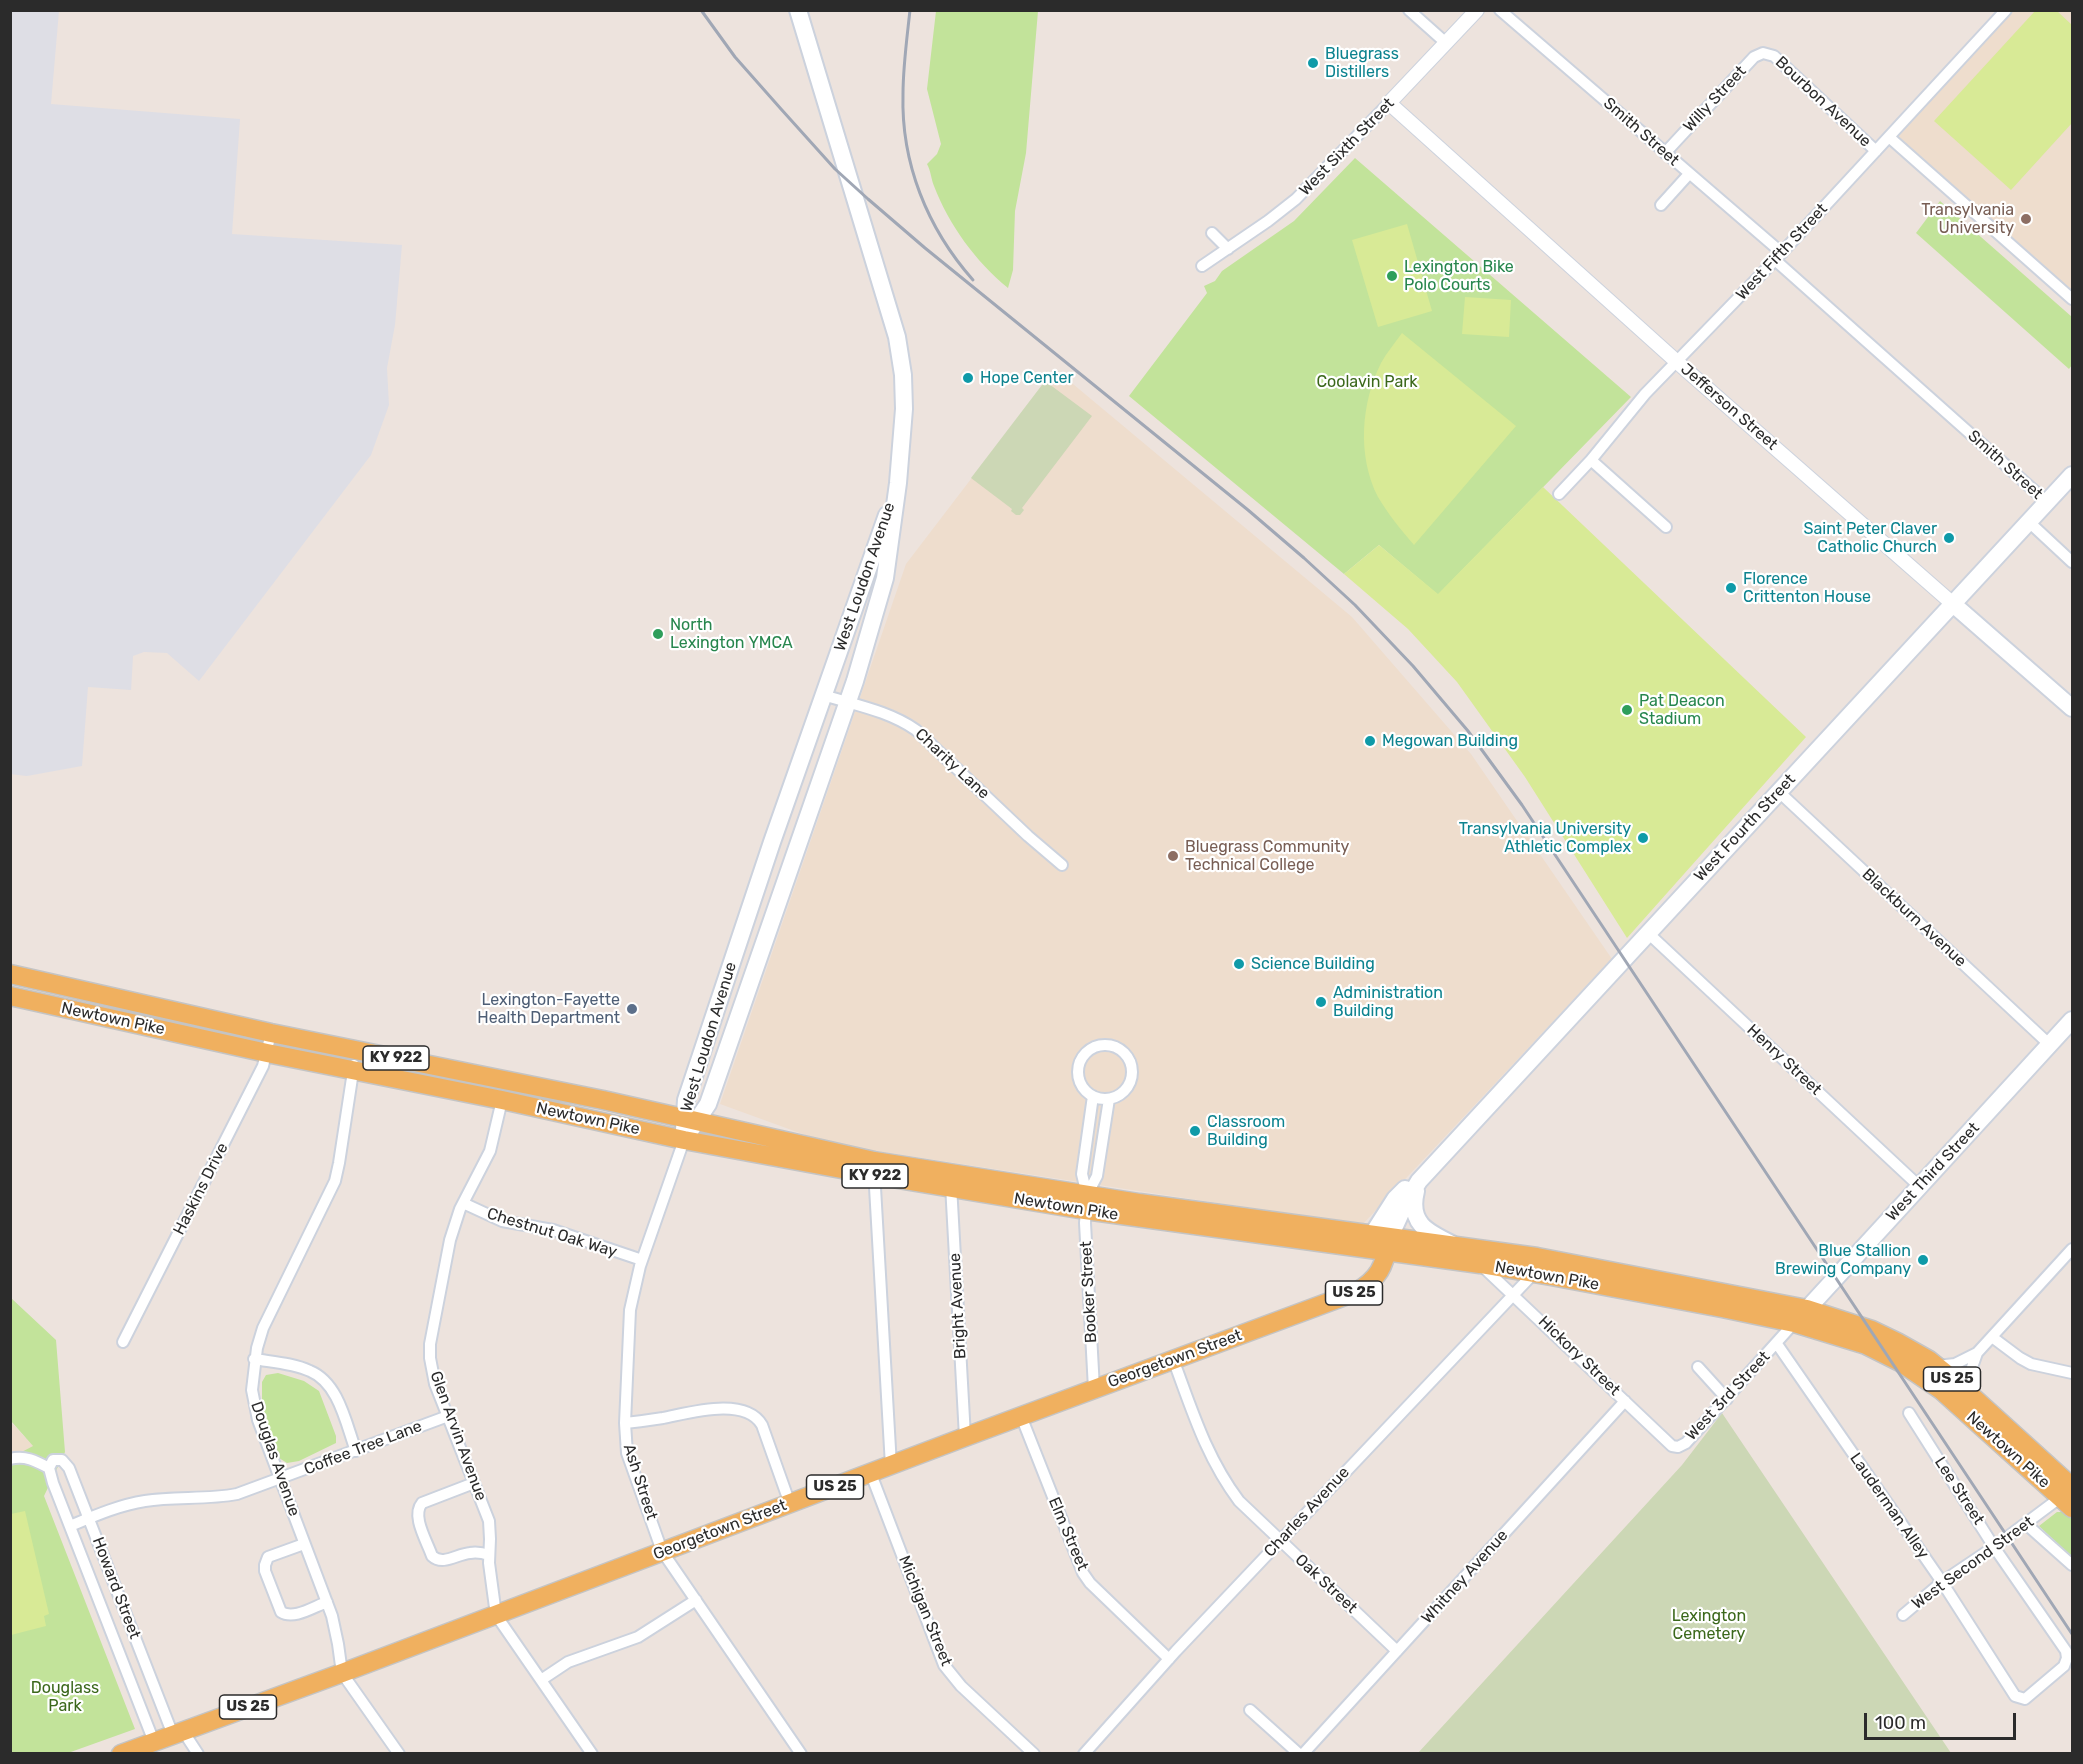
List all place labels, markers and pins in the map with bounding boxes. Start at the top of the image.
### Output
place label: Bluegrass Distillers [1325,44,1399,82]
marker: Bluegrass Distillers [1306,56,1320,70]
place label: Transylvania University [1921,200,2014,238]
marker: Transylvania University [2019,212,2033,226]
place label: Lexington Bike Polo Courts [1404,257,1514,295]
marker: Lexington Bike Polo Courts [1385,269,1399,283]
place label: Hope Center [980,368,1074,388]
marker: Hope Center [961,371,975,385]
place label: Saint Peter Claver Catholic Church [1803,519,1937,557]
marker: Saint Peter Claver Catholic Church [1942,531,1956,545]
place label: Florence Crittenton House [1743,569,1871,607]
marker: Florence Crittenton House [1724,581,1738,595]
place label: North Lexington YMCA [670,615,793,653]
marker: North Lexington YMCA [651,627,665,641]
place label: Pat Deacon Stadium [1639,691,1725,729]
marker: Pat Deacon Stadium [1620,703,1634,717]
place label: Megowan Building [1382,731,1518,751]
marker: Megowan Building [1363,734,1377,748]
place label: Transylvania University Athletic Complex [1459,819,1631,857]
marker: Transylvania University Athletic Complex [1636,831,1650,845]
place label: Bluegrass Community Technical College [1185,837,1349,875]
marker: Bluegrass Community Technical College [1166,849,1180,863]
place label: Science Building [1251,954,1375,974]
marker: Science Building [1232,957,1246,971]
place label: Administration Building [1333,983,1443,1021]
place label: Lexington-Fayette Health Department [477,990,620,1028]
marker: Administration Building [1314,995,1328,1009]
marker: Lexington-Fayette Health Department [625,1002,639,1016]
place label: Classroom Building [1207,1112,1285,1150]
marker: Classroom Building [1188,1124,1202,1138]
place label: Blue Stallion Brewing Company [1775,1241,1911,1279]
marker: Blue Stallion Brewing Company [1916,1253,1930,1267]

